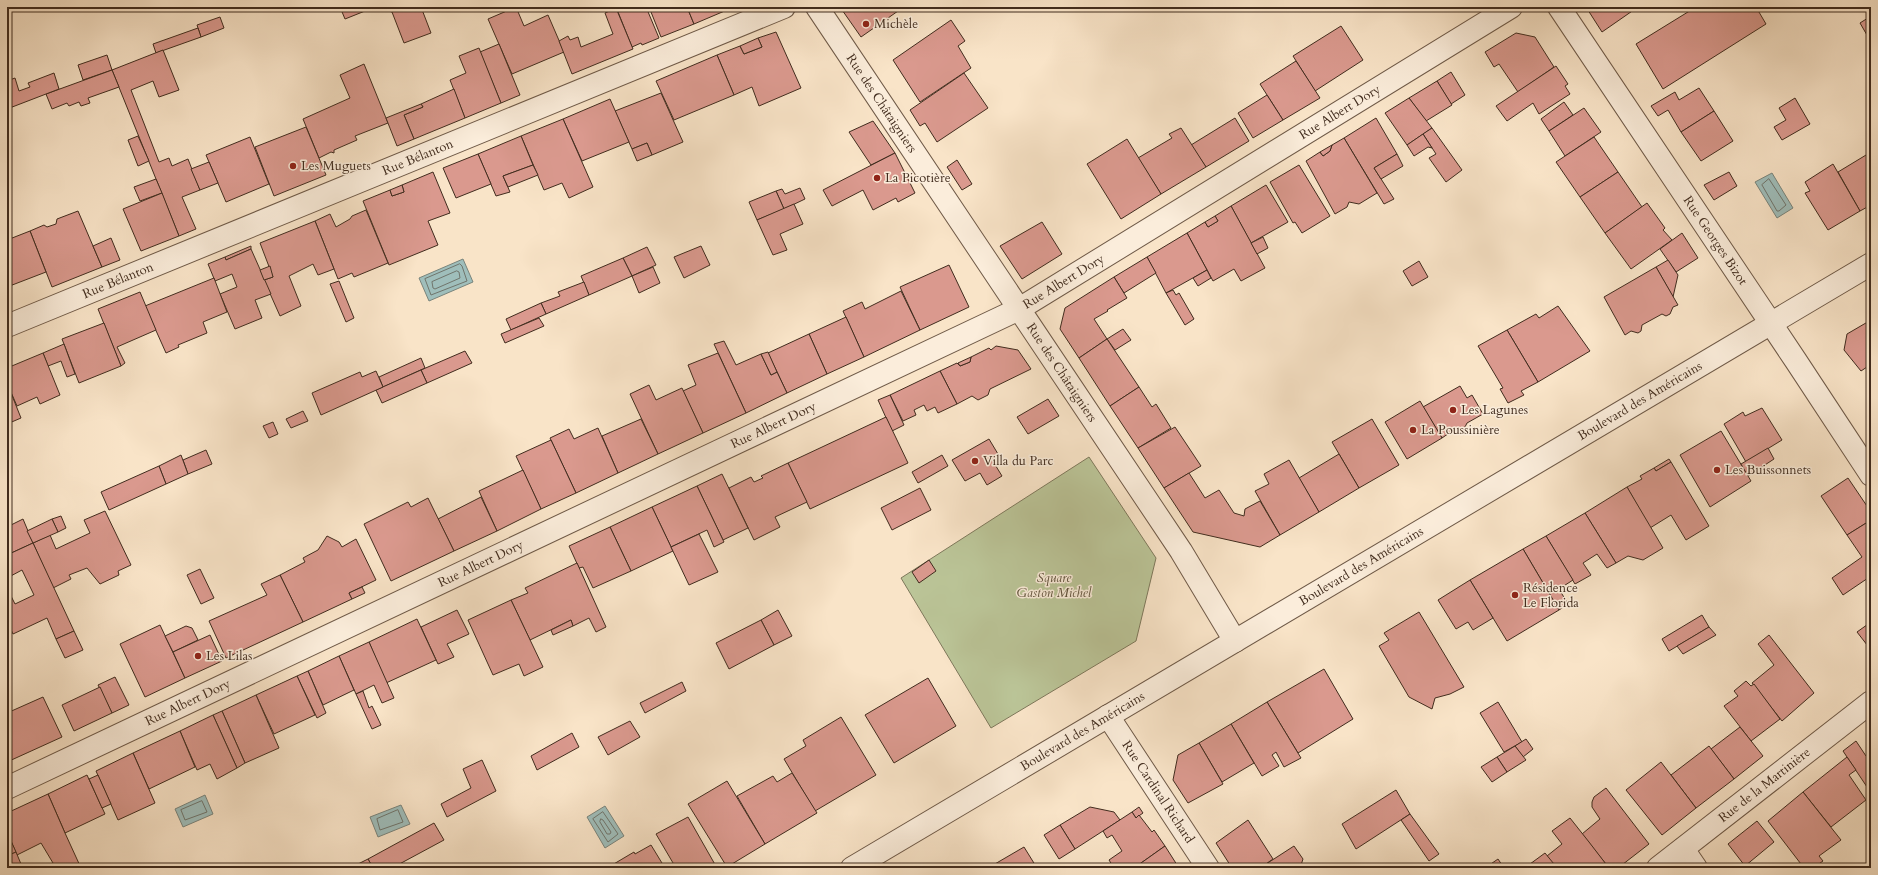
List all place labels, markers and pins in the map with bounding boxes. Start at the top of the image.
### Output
place label: Michèle [874,15,918,33]
marker: Michèle [861,19,871,29]
place label: Les Muguets [301,157,371,175]
marker: Les Muguets [288,161,298,171]
place label: La Picotière [885,169,951,187]
marker: La Picotière [872,173,882,183]
place label: Les Lagunes [1461,401,1528,419]
marker: Les Lagunes [1448,405,1458,415]
place label: La Poussinière [1421,421,1500,439]
marker: La Poussinière [1408,425,1418,435]
place label: Villa du Parc [983,452,1054,470]
marker: Villa du Parc [970,456,980,466]
place label: Les Buissonnets [1725,461,1811,479]
marker: Les Buissonnets [1712,465,1722,475]
place label: Résidence Le Florida [1523,579,1579,612]
marker: Résidence Le Florida [1510,590,1520,600]
place label: Les Lilas [206,647,252,665]
marker: Les Lilas [193,651,203,661]

